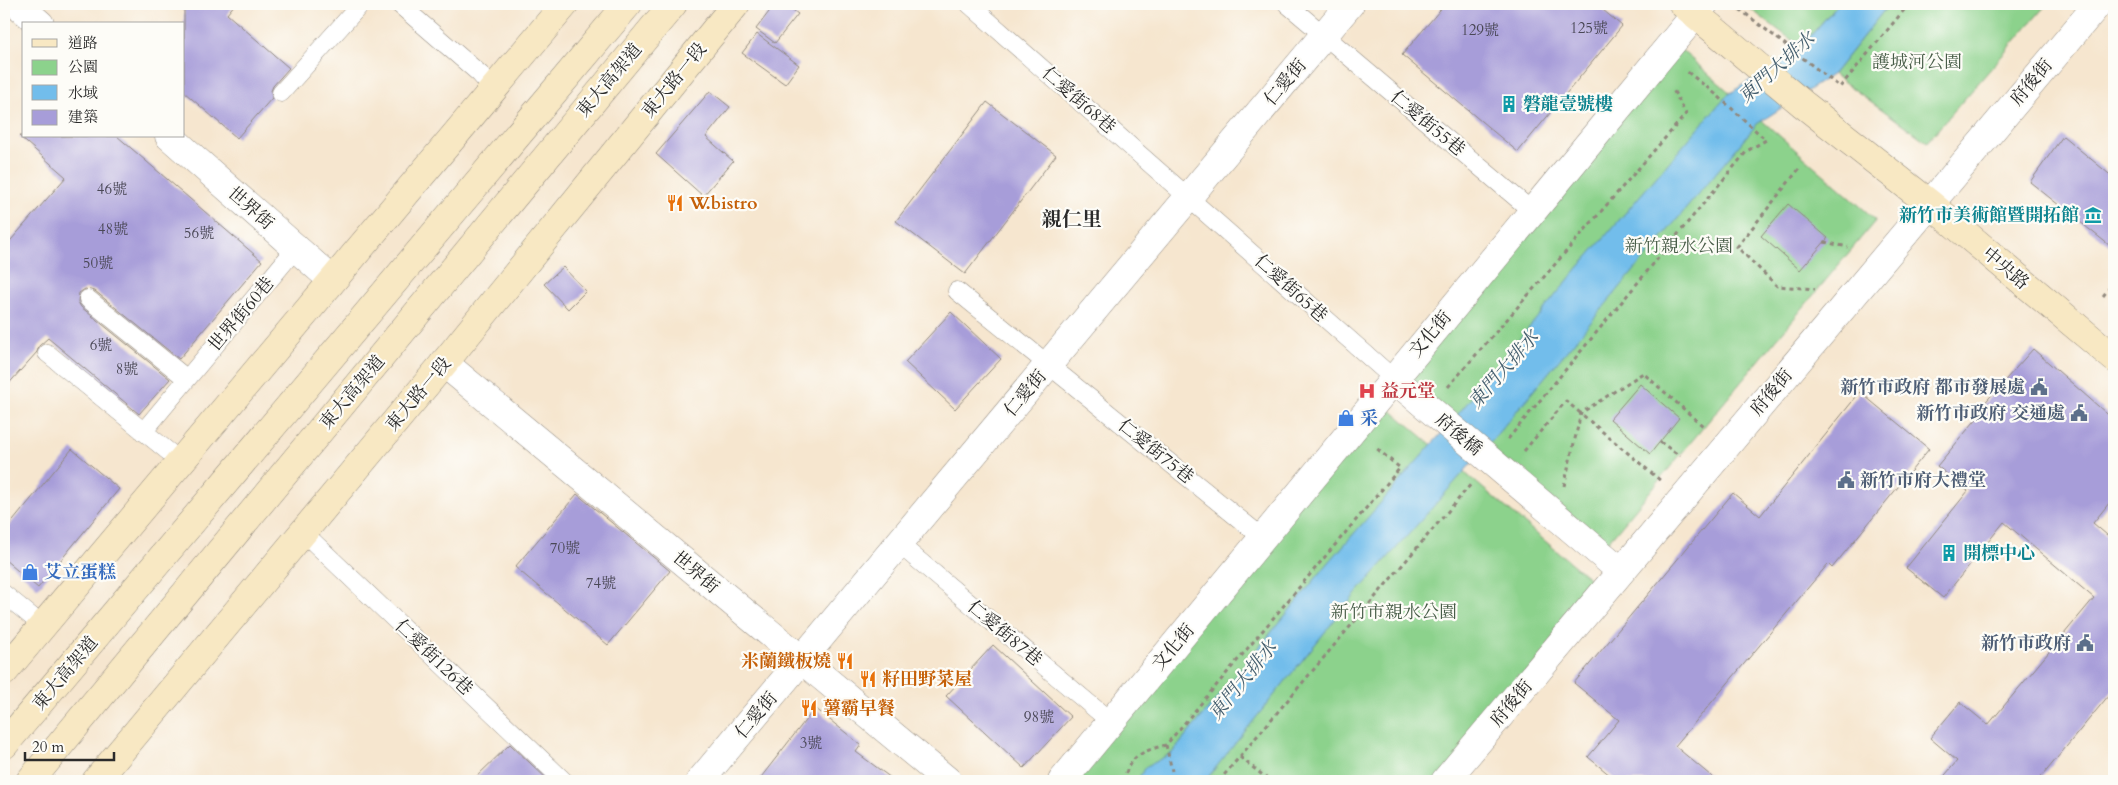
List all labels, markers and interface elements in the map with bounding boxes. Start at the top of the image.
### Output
house number: 125號 [1570,18,1608,38]
house number: 129號 [1461,20,1499,40]
legend [22,22,185,138]
water label: 東門大排水 [1733,25,1822,109]
text: 道路 [68,33,98,53]
street label: 東大路一段 [636,37,712,123]
street label: 東大高架道 [571,38,648,123]
park label: 護城河公園 [1872,50,1962,75]
street label: 仁愛街 [1258,54,1312,111]
street label: 府後街 [2004,54,2058,111]
text: 公園 [68,57,98,77]
street label: 仁愛街68巷 [1036,61,1121,139]
text: 水域 [68,83,98,103]
street label: 仁愛街55巷 [1385,85,1470,162]
place label: 磐龍壹號樓 [1523,92,1613,117]
building icon: 磐龍壹號樓 [1499,94,1519,114]
text: 建築 [68,107,98,127]
house number: 46號 [97,179,127,199]
street label: 世界街 [222,181,279,236]
place label: W.bistro [688,191,757,216]
restaurant icon: W.bistro [665,193,685,213]
place label: 新竹市美術館暨開拓館 [1899,203,2079,228]
museum icon: 新竹市美術館暨開拓館 [2083,205,2103,225]
district label: 親仁里 [1042,206,1102,233]
house number: 48號 [98,219,128,239]
house number: 56號 [184,223,214,243]
park label: 新竹親水公園 [1625,234,1733,259]
street label: 中央路 [1977,241,2034,295]
street label: 仁愛街65巷 [1249,249,1333,328]
house number: 50號 [83,253,113,273]
street label: 世界街60巷 [203,272,280,357]
street label: 文化街 [1403,306,1457,363]
water label: 東門大排水 [1463,324,1546,414]
house number: 6號 [90,335,112,355]
street label: 東大高架道 [314,350,391,435]
street label: 東大路一段 [380,352,457,437]
house number: 8號 [116,359,138,379]
street label: 府後街 [1744,364,1798,421]
street label: 仁愛街 [998,365,1052,422]
place label: 新竹市政府 都市發展處 [1840,375,2025,400]
public building icon: 新竹市政府 都市發展處 [2029,377,2049,397]
place label: 益元堂 [1381,379,1435,404]
hospital icon: 益元堂 [1357,381,1377,401]
place label: 新竹市政府 交通處 [1916,401,2065,426]
public building icon: 新竹市政府 交通處 [2069,403,2089,423]
place label: 采 [1360,406,1378,431]
street label: 府後橋 [1430,407,1487,461]
shop icon: 采 [1336,408,1356,428]
street label: 仁愛街75巷 [1113,413,1199,490]
place label: 新竹市府大禮堂 [1860,468,1986,493]
public building icon: 新竹市府大禮堂 [1836,470,1856,490]
house number: 70號 [550,538,580,558]
place label: 開標中心 [1963,541,2035,566]
building icon: 開標中心 [1939,543,1959,563]
street label: 世界街 [667,545,724,599]
place label: 艾立蛋糕 [44,560,116,585]
shop icon: 艾立蛋糕 [20,562,40,582]
house number: 74號 [586,573,616,593]
street label: 仁愛街87巷 [962,595,1047,672]
park label: 新竹市親水公園 [1331,600,1457,625]
street label: 仁愛街126巷 [389,614,478,701]
street label: 文化街 [1146,619,1200,676]
street label: 東大高架道 [27,631,104,716]
place label: 新竹市政府 [1981,631,2071,656]
public building icon: 新竹市政府 [2075,633,2095,653]
water label: 東門大排水 [1203,634,1284,726]
place label: 米蘭鐵板燒 [741,649,831,674]
restaurant icon: 米蘭鐵板燒 [835,651,855,671]
place label: 籽田野菜屋 [882,667,972,692]
restaurant icon: 籽田野菜屋 [858,669,878,689]
street label: 府後街 [1484,675,1538,732]
street label: 仁愛街 [729,687,783,744]
place label: 薯霸早餐 [823,696,895,721]
restaurant icon: 薯霸早餐 [799,698,819,718]
house number: 98號 [1024,707,1054,727]
scale bar [25,730,114,762]
house number: 3號 [800,733,822,753]
text: 20 m [32,737,64,757]

